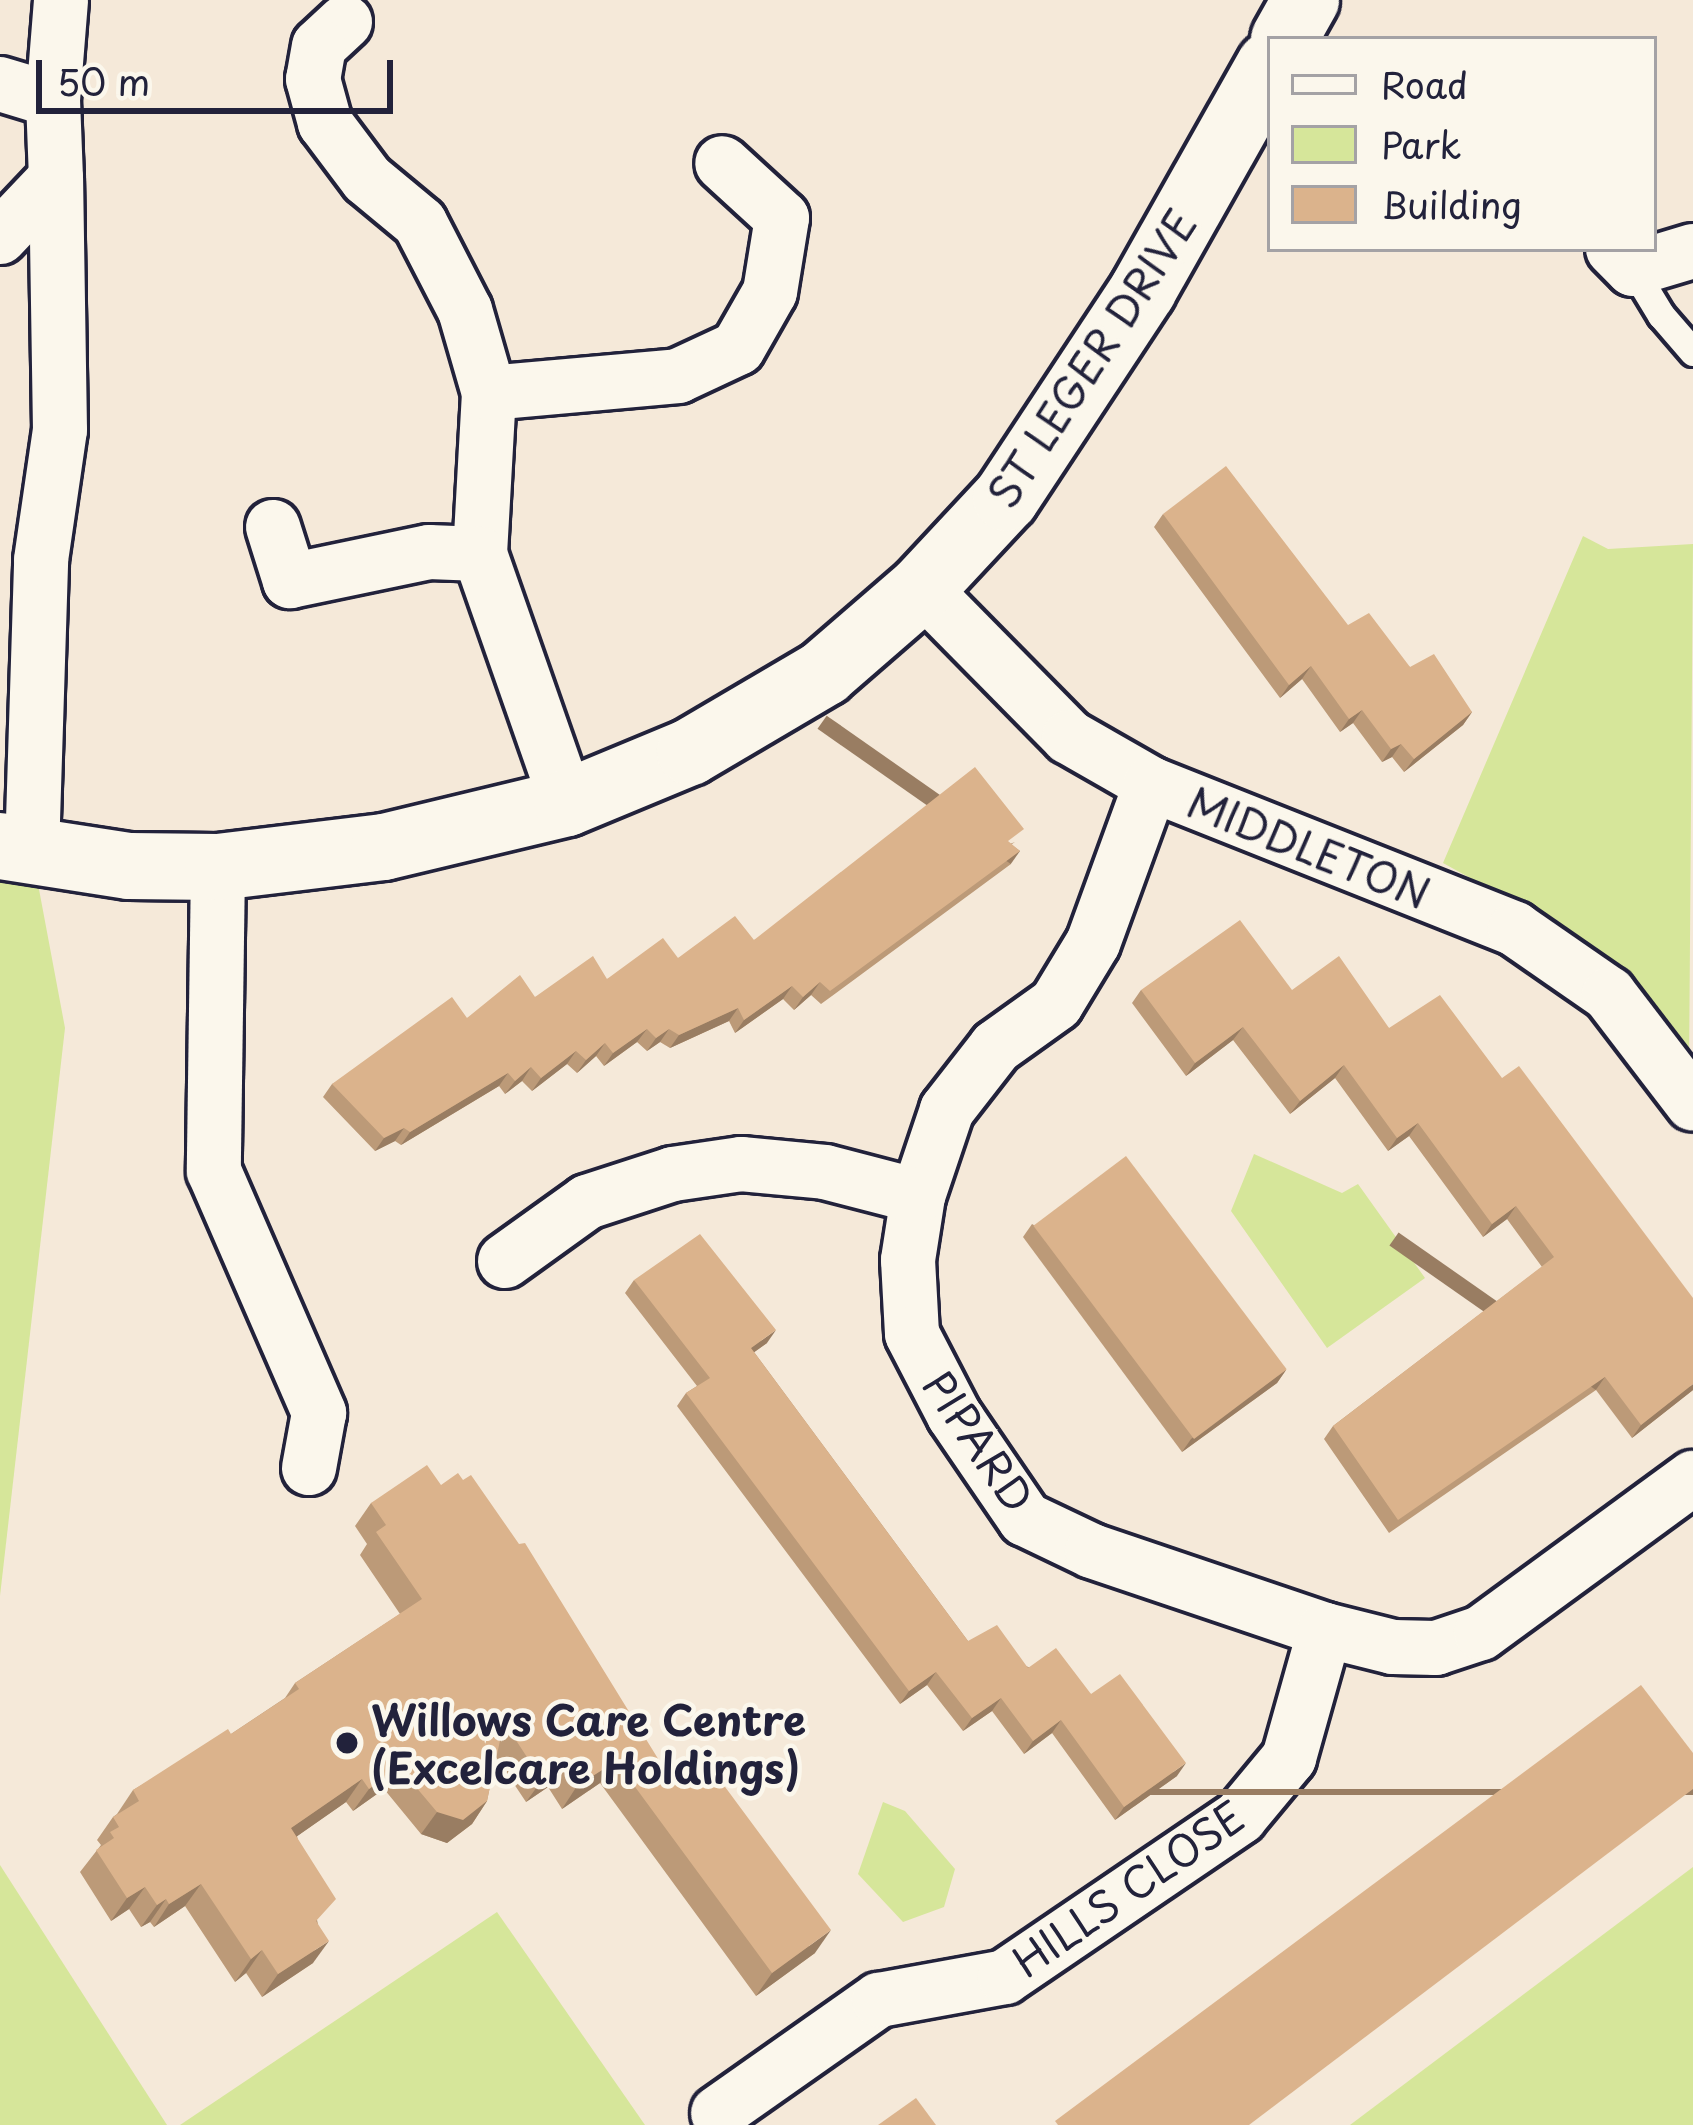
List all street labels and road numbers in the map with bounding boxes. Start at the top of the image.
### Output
street label: ST LEGER DRIVE [975,198,1207,518]
street label: MIDDLETON [1181,776,1437,918]
street label: PIPARD [914,1361,1044,1521]
street label: HILLS CLOSE [1002,1789,1254,1987]

